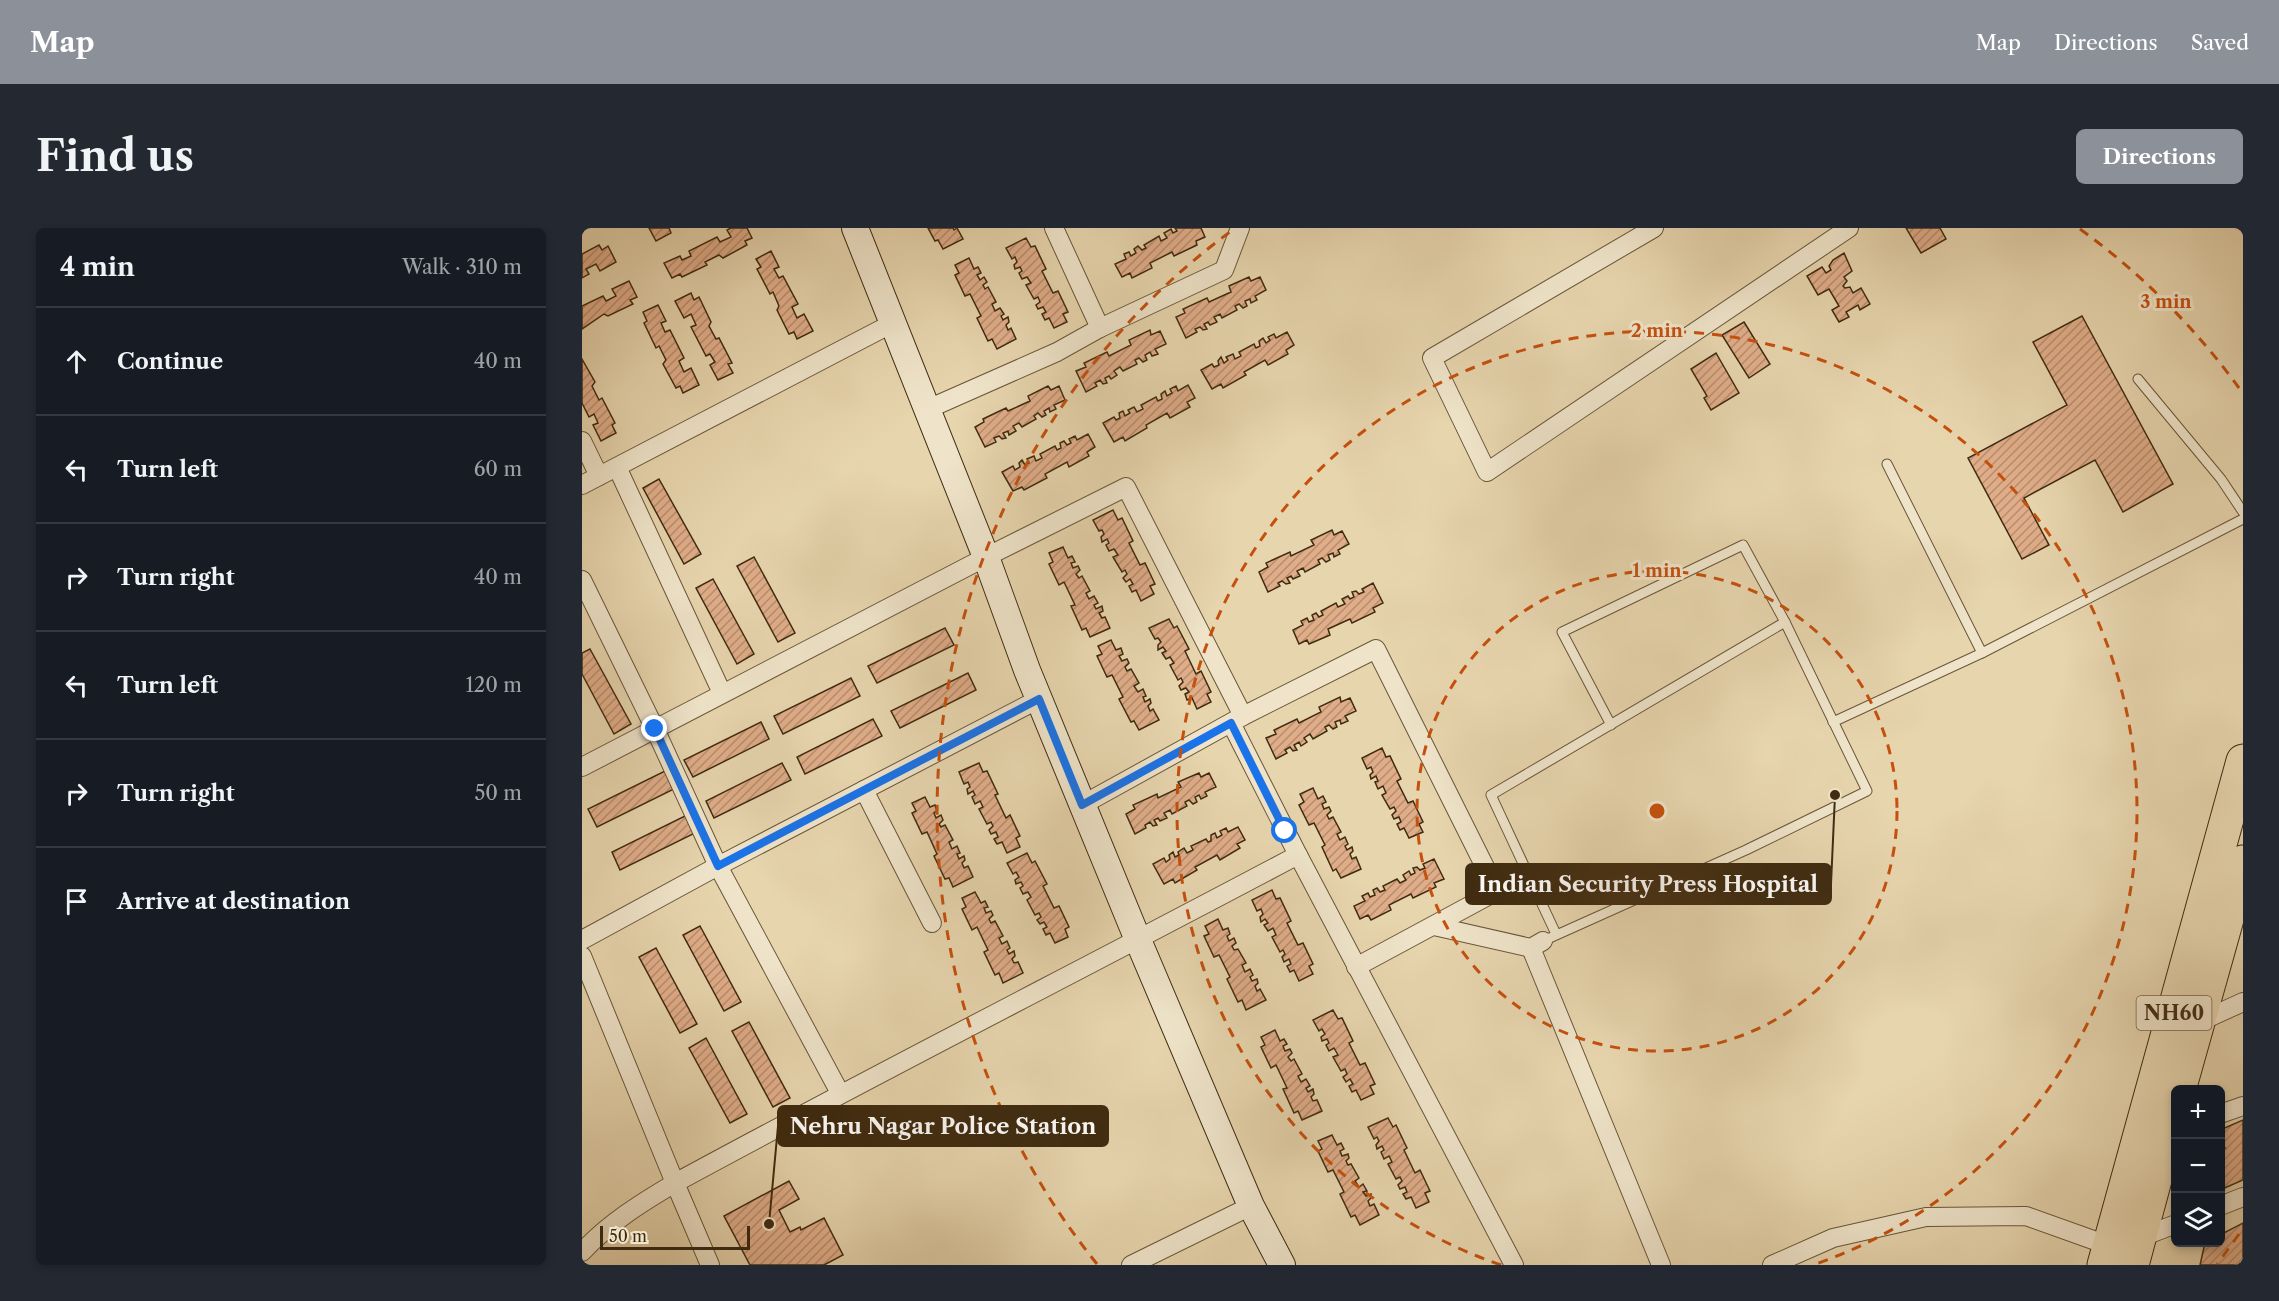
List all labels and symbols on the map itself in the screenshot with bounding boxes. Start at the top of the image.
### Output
text: 3 min [2140,291,2192,313]
text: 2 min [1631,320,1684,342]
text: 1 min [1632,560,1682,582]
route end [641,715,667,741]
centre of rings [1647,801,1667,821]
route start [1271,817,1297,843]
callout: Indian Security Press Hospital [1466,864,1831,904]
text: Indian Security Press Hospital [1478,871,1818,898]
road number: NH60 [2136,996,2212,1030]
callout: Nehru Nagar Police Station [778,1106,1108,1146]
text: Nehru Nagar Police Station [790,1113,1096,1140]
scale bar [600,1223,750,1250]

